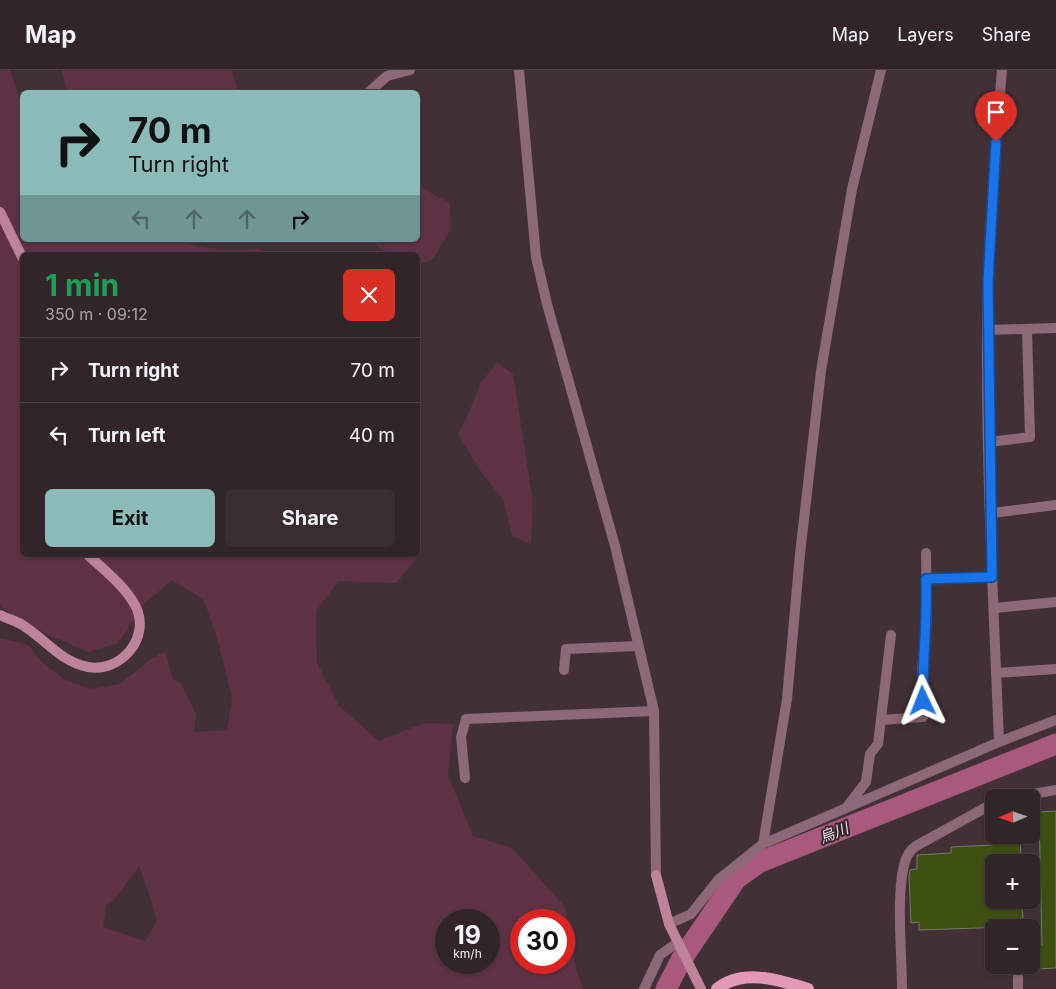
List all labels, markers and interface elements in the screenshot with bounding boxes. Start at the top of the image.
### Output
text: Map [25,20,76,49]
text: Map [832,24,869,45]
text: Layers [897,24,954,45]
text: Share [982,24,1031,45]
pin [975,91,1017,142]
icon: arrive [982,98,1010,126]
text: 70 m [128,109,212,151]
icon: right [45,110,110,175]
text: Turn right [128,151,229,177]
icon: left [127,205,155,233]
icon: ahead [180,205,208,233]
icon: ahead [233,205,261,233]
icon: right [286,205,314,233]
text: 1 min [45,267,119,303]
button: close [343,269,395,321]
text: 350 m · 09:12 [45,304,148,324]
icon: right [45,356,73,384]
text: Turn right [88,359,179,382]
text: 70 m [351,359,395,382]
icon: left [45,421,73,449]
text: Turn left [88,424,166,447]
text: 40 m [349,424,395,447]
button: Exit [45,489,215,547]
button: Share [225,489,395,547]
position arrow [896,674,948,726]
north arrow [985,789,1040,844]
map controls [985,789,1040,974]
water label: 烏川 [816,817,853,847]
button: + [985,854,1040,909]
speed limit sign: 30 [510,909,575,974]
button: − [985,919,1040,974]
text: 19 [454,920,481,950]
text: km/h [453,946,482,961]

